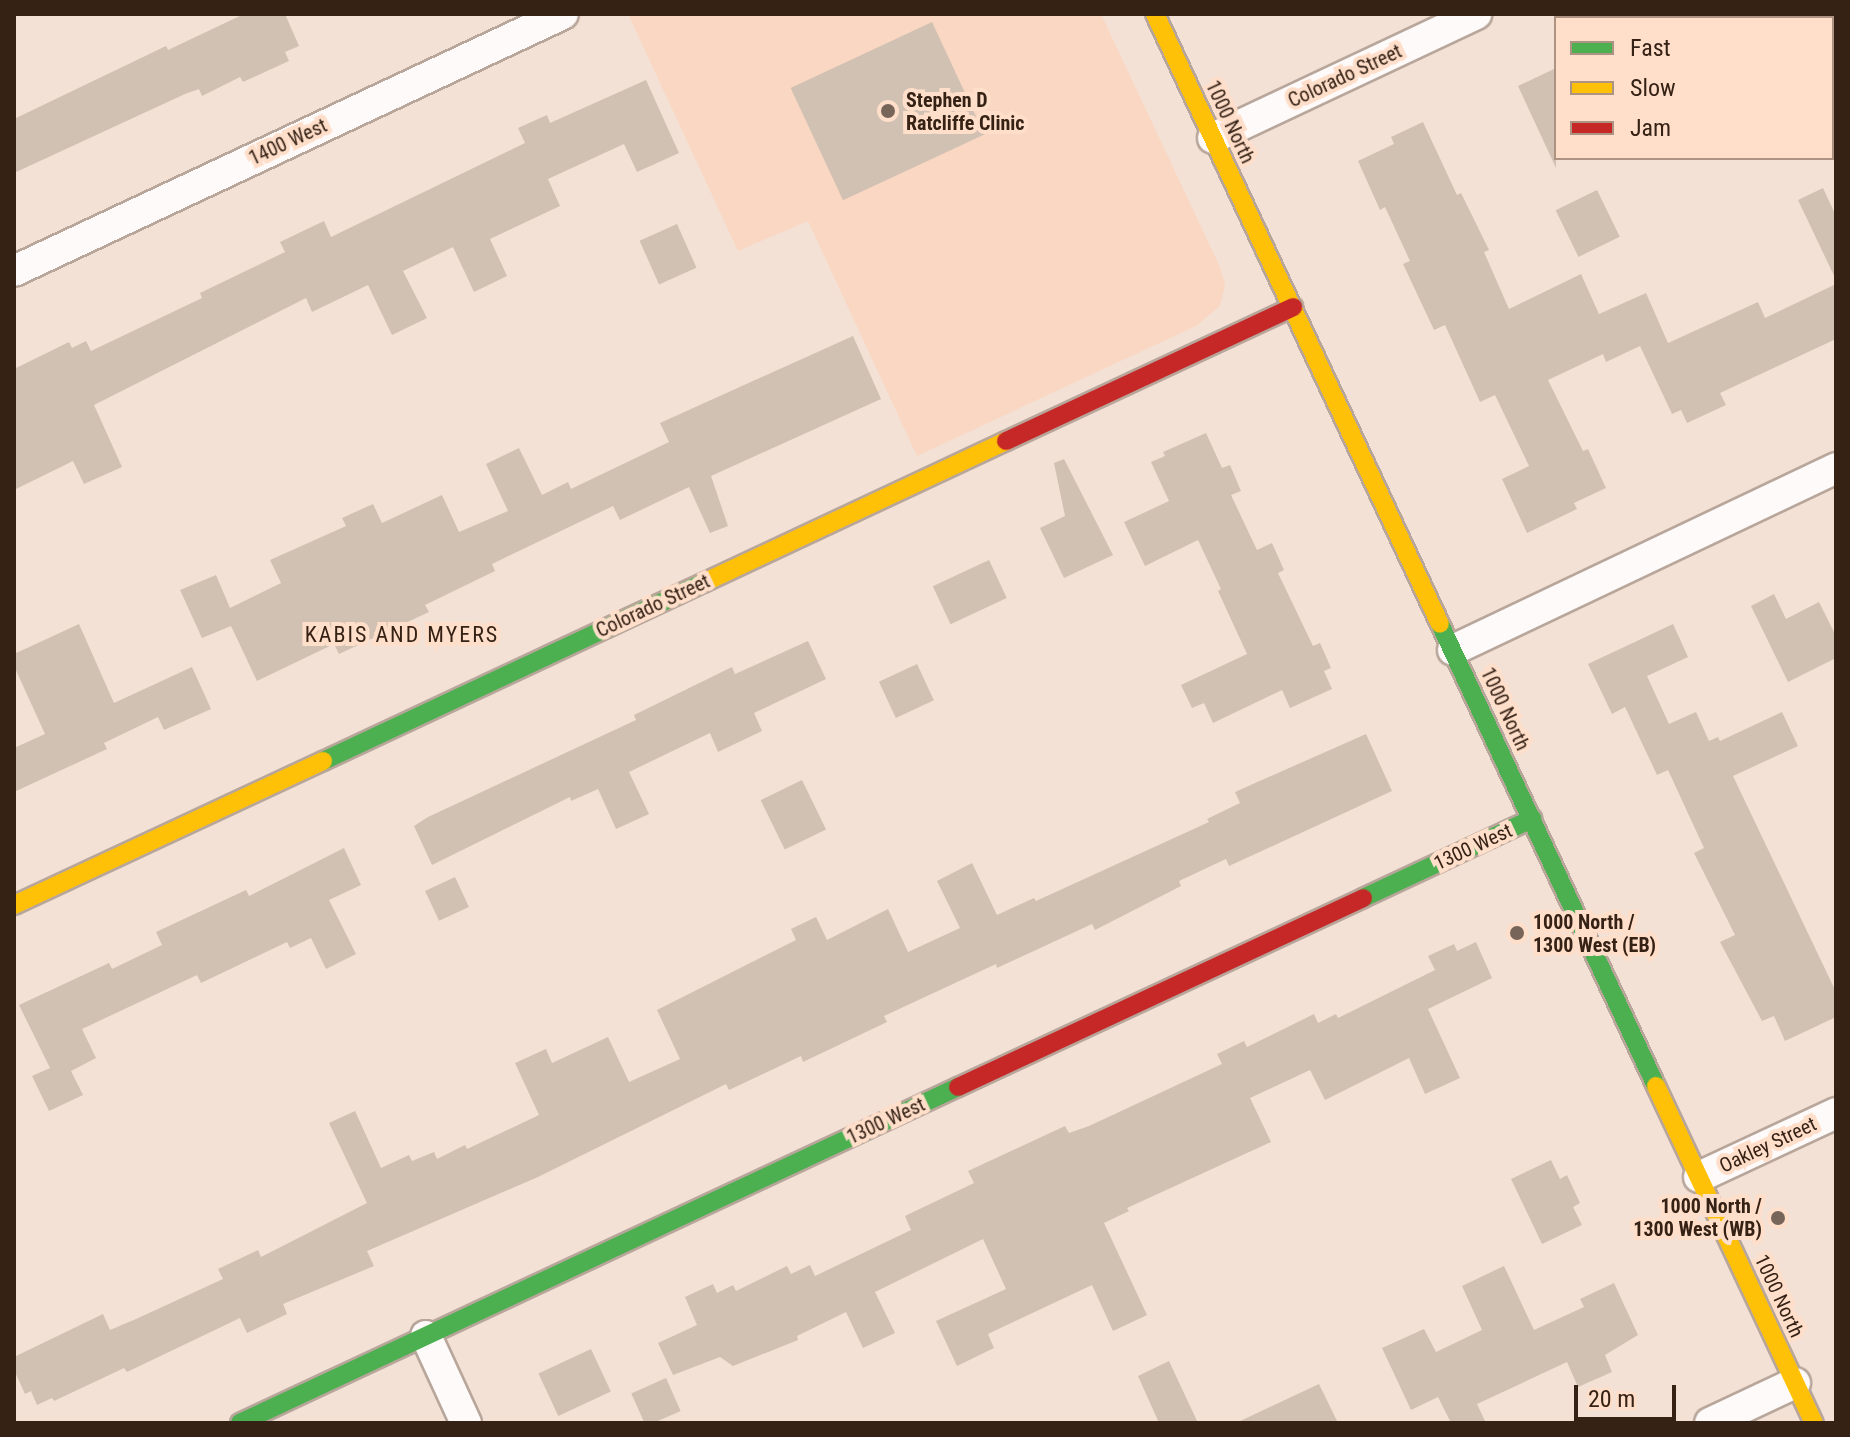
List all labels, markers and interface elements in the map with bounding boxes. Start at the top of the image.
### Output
legend [1554,16,1834,160]
text: Fast [1630,34,1671,62]
street label: Colorado Street [1284,39,1406,113]
text: Slow [1630,74,1676,102]
street label: 1000 North [1200,77,1260,167]
place label: Stephen D Ratcliffe Clinic [906,88,1025,135]
marker: Stephen D Ratcliffe Clinic [877,100,899,122]
street label: 1400 West [245,113,331,171]
text: Jam [1630,114,1671,142]
street label: Colorado Street [592,569,714,643]
district label: KABIS AND MYERS [305,622,499,648]
street label: 1000 North [1475,664,1535,754]
street label: 1300 West [1430,818,1516,876]
place label: 1000 North / 1300 West (EB) [1533,910,1656,957]
marker: 1000 North / 1300 West (EB) [1508,924,1526,942]
street label: 1300 West [843,1092,929,1150]
street label: Oakley Street [1716,1112,1820,1178]
place label: 1000 North / 1300 West (WB) [1633,1194,1762,1241]
marker: 1000 North / 1300 West (WB) [1769,1209,1787,1227]
street label: 1000 North [1749,1251,1809,1341]
scale bar [1578,1369,1680,1419]
text: 20 m [1588,1385,1635,1413]

